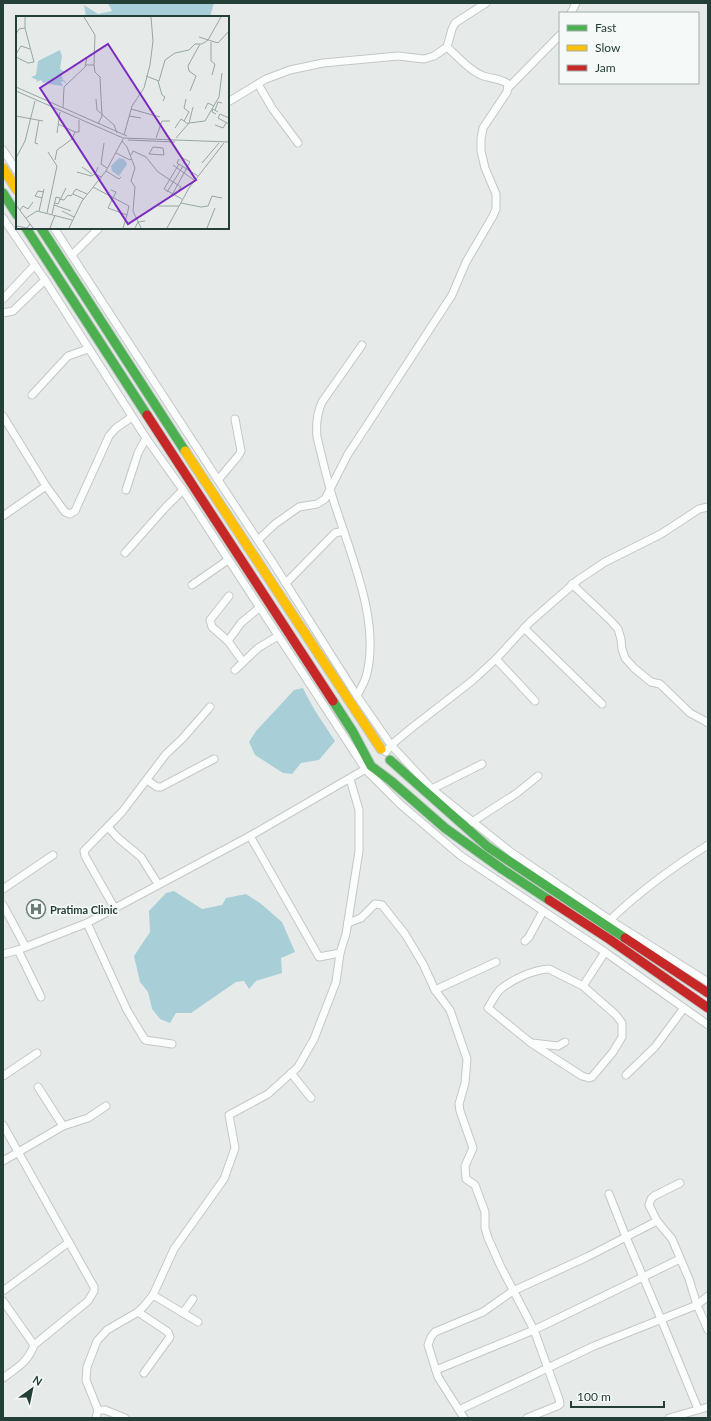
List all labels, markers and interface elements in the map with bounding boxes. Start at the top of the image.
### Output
legend [559,12,699,84]
inset map [16,16,229,229]
text: Fast [595,20,617,35]
text: Slow [595,40,621,55]
text: Jam [595,60,616,75]
hospital icon: Pratima Clinic [25,898,47,920]
place label: Pratima Clinic [50,903,119,916]
north arrow [12,1369,52,1409]
text: N [31,1372,45,1388]
scale bar [571,1383,664,1409]
text: 100 m [577,1389,611,1404]

